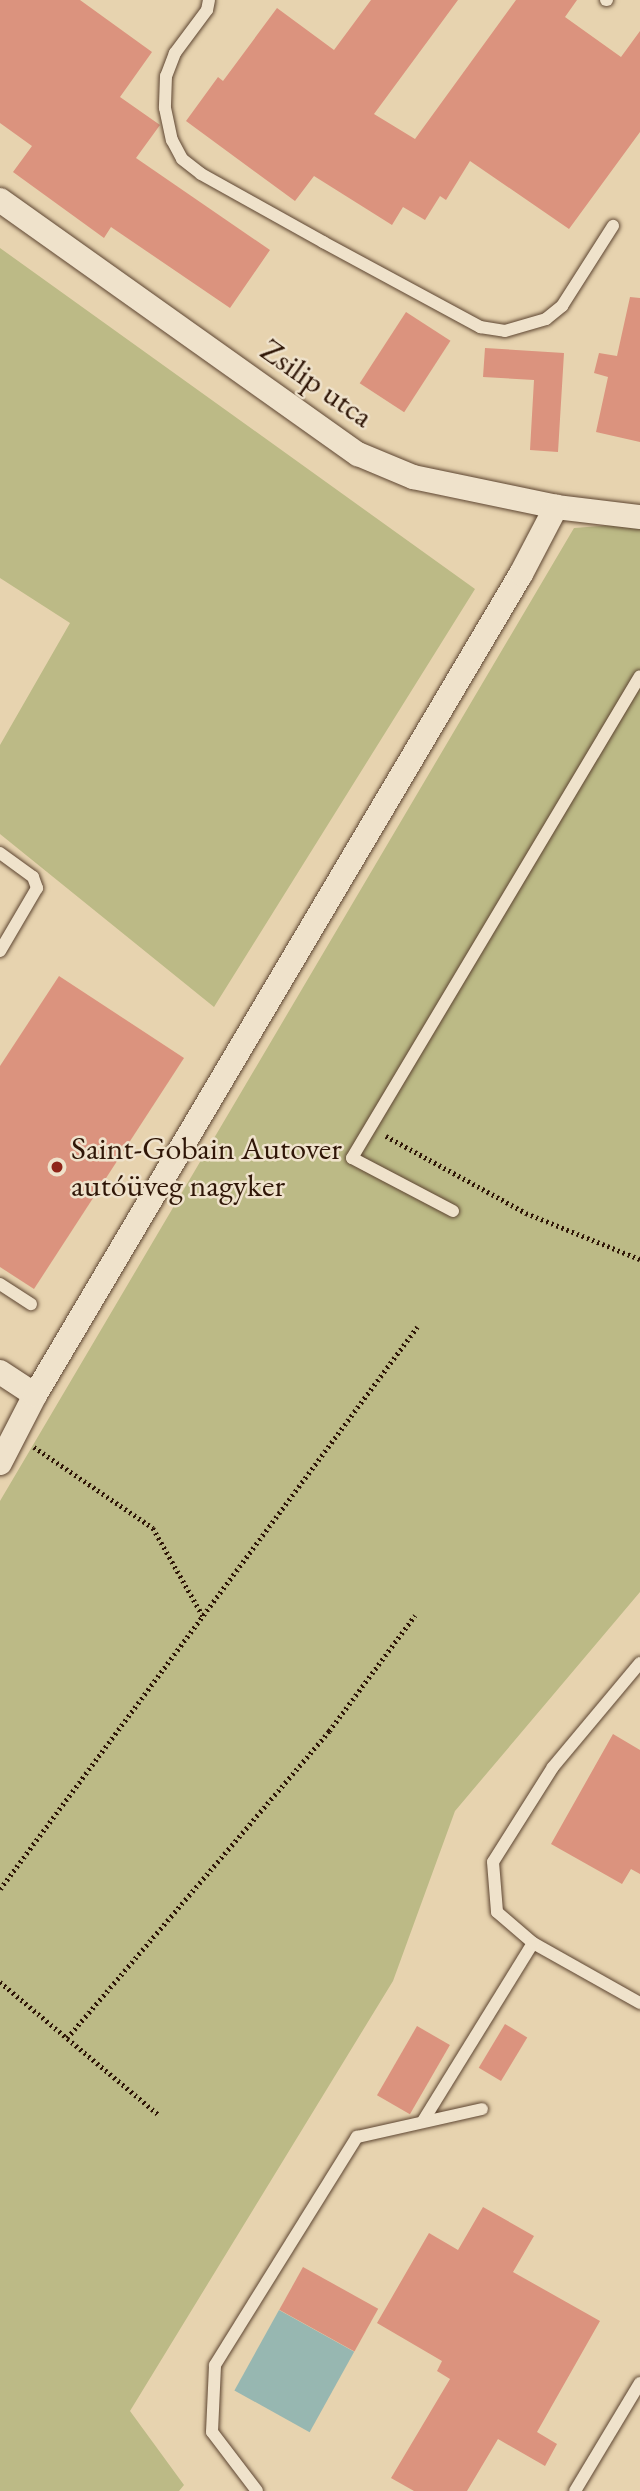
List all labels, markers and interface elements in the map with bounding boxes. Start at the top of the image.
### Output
street label: Zsilip utca [253,330,381,436]
place label: Saint-Gobain Autover autóüveg nagyker [71,1130,342,1205]
marker: Saint-Gobain Autover autóüveg nagyker [49,1159,65,1175]

